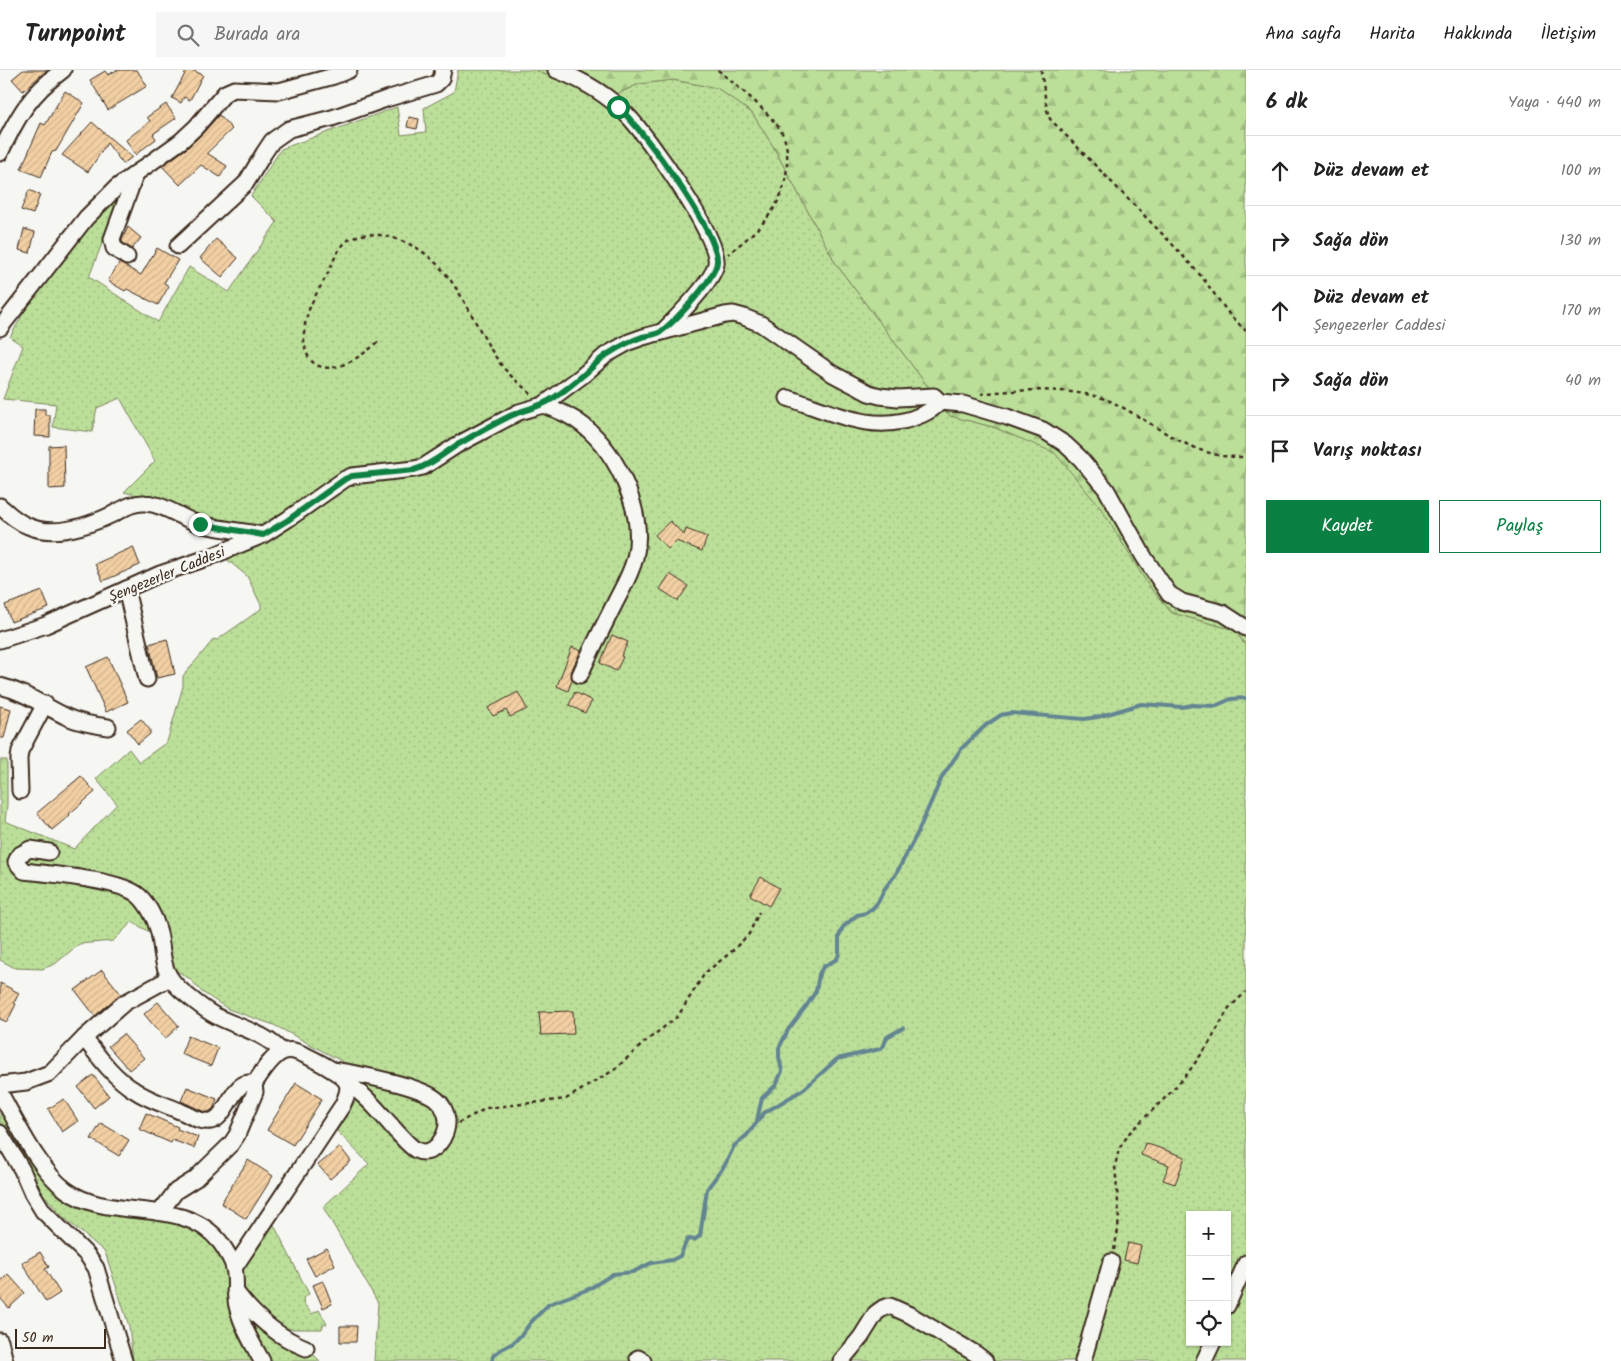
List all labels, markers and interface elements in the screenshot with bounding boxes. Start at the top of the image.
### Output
search box [156,12,506,57]
text: Turnpoint [25,15,126,54]
text: Burada ara [214,20,301,50]
text: Ana sayfa [1265,20,1341,49]
text: Harita [1369,20,1415,49]
text: Hakkında [1443,20,1512,49]
text: İletişim [1540,20,1596,49]
icon: search [174,21,202,49]
text: 6 dk [1266,86,1307,119]
text: Yaya · 440 m [1508,90,1601,115]
route start [607,96,630,119]
text: Düz devam et [1313,156,1429,186]
icon: ahead [1266,157,1294,185]
text: 100 m [1561,158,1601,183]
text: Sağa dön [1313,226,1389,256]
icon: right [1266,227,1294,255]
text: 130 m [1560,228,1601,253]
text: Düz devam et [1313,283,1429,313]
icon: ahead [1266,297,1294,325]
text: 170 m [1561,298,1601,323]
text: Şengezerler Caddesi [1313,313,1445,338]
text: Sağa dön [1313,366,1389,396]
icon: right [1266,367,1294,395]
text: 40 m [1565,368,1601,393]
text: Varış noktası [1313,436,1421,466]
icon: arrive [1266,437,1294,465]
button: Kaydet [1266,500,1429,553]
button: Paylaş [1439,500,1601,553]
route end [189,513,212,536]
street label: Şengezerler Caddesi [105,540,230,609]
map controls [1186,1211,1231,1346]
button: + [1186,1211,1231,1256]
button: − [1186,1256,1231,1301]
button: locate [1186,1301,1231,1346]
scale bar [15,1326,106,1349]
text: 50 m [22,1327,53,1349]

